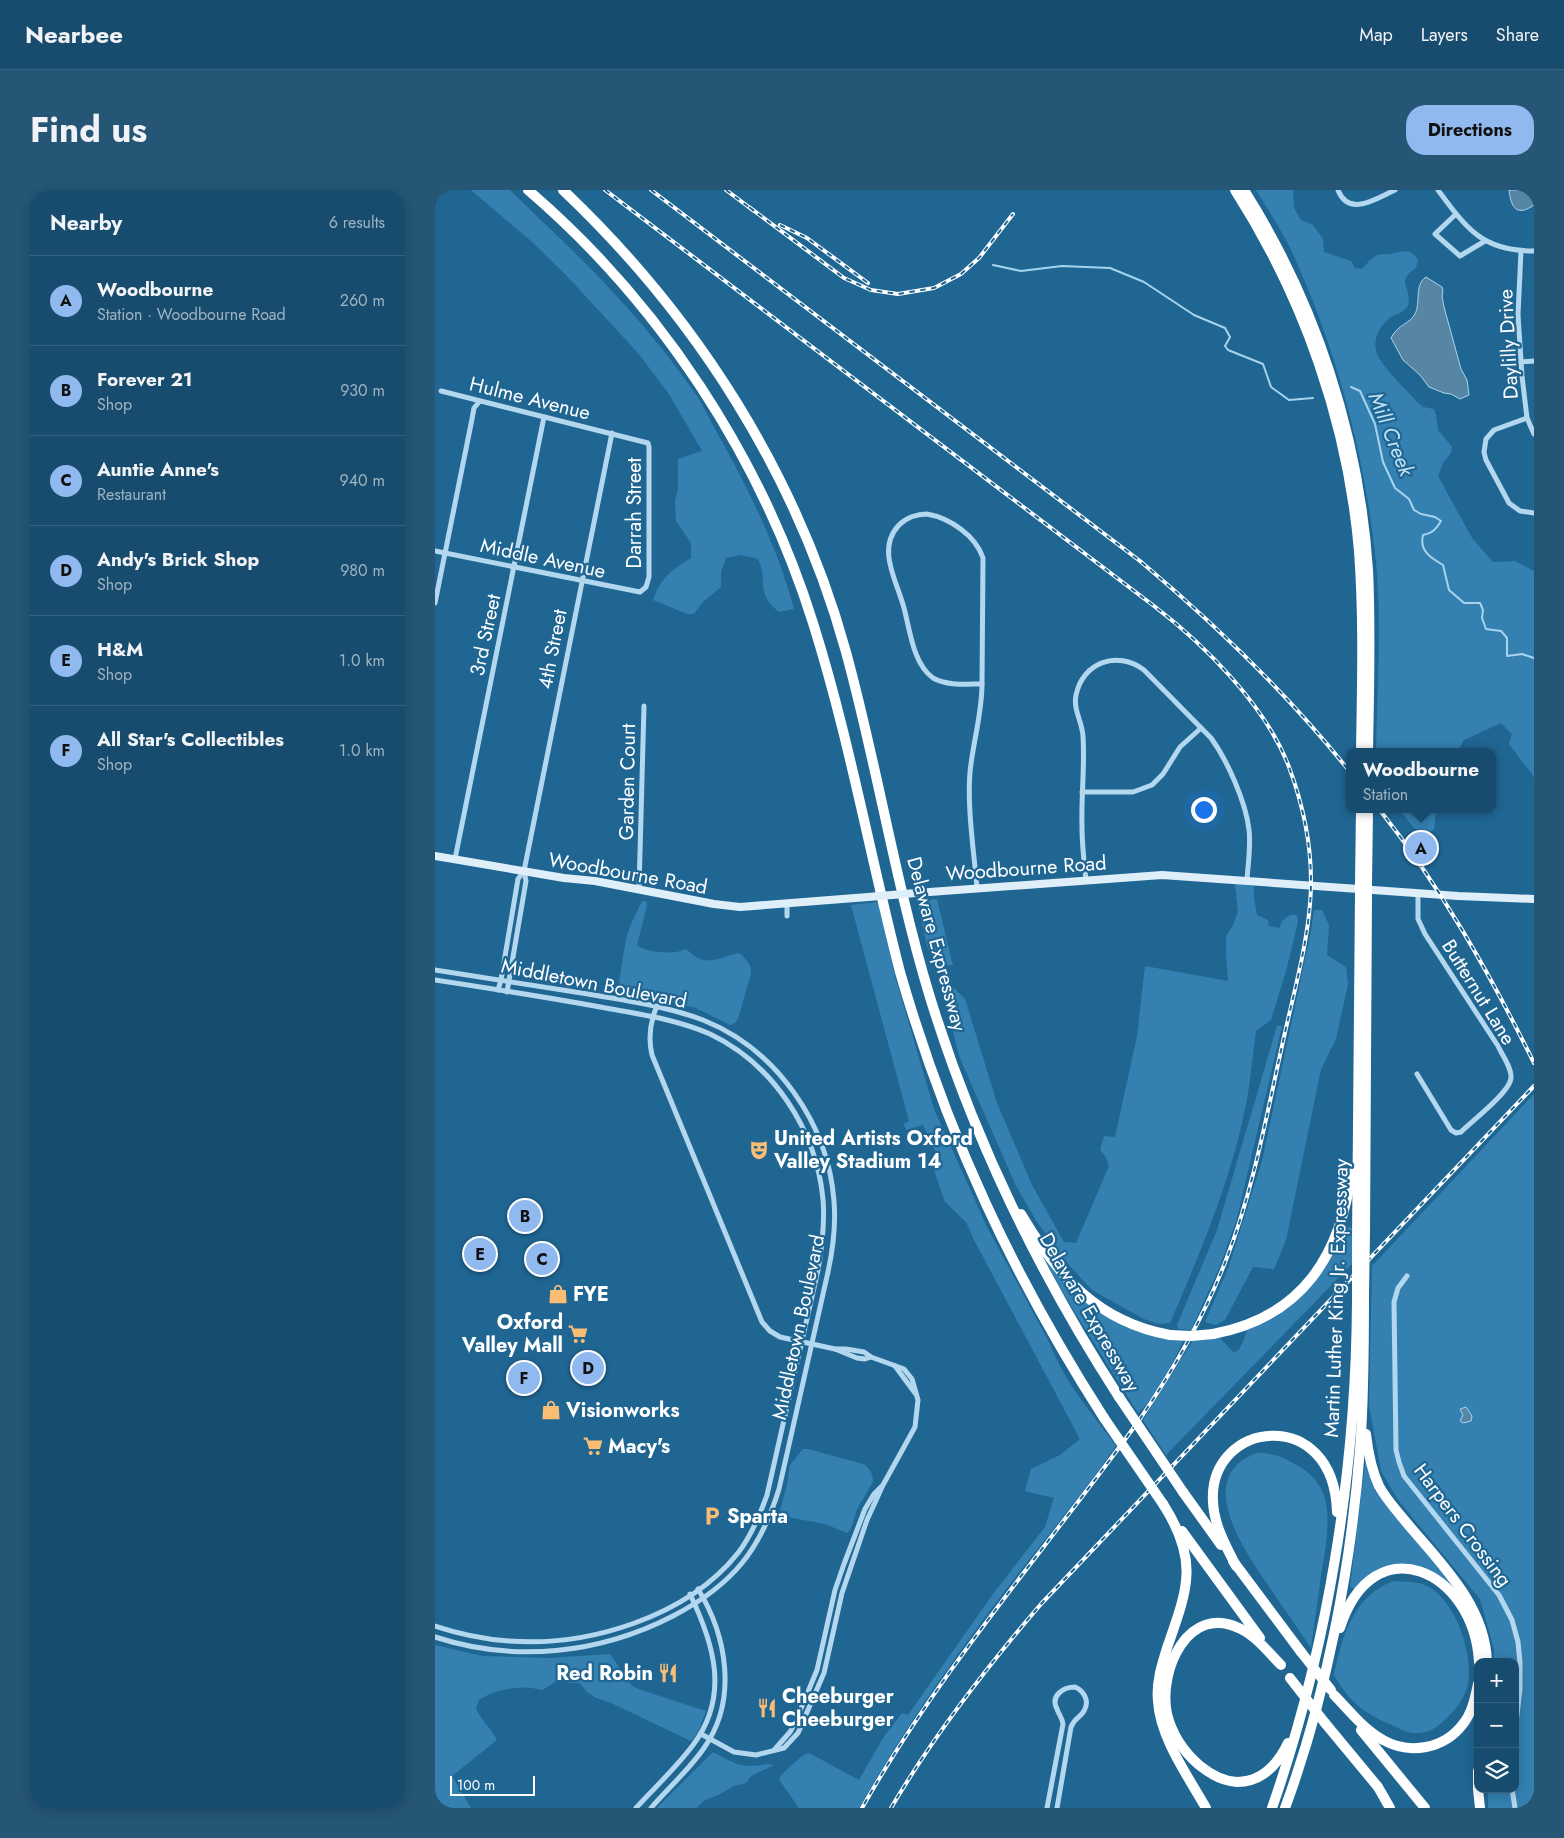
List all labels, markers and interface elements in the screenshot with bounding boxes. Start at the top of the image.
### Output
text: Nearbee [25,17,123,52]
text: Map [1359,22,1393,48]
text: Layers [1421,22,1468,48]
text: Share [1496,22,1539,48]
text: Find us [30,105,147,155]
button: Directions [1406,105,1534,155]
text: Nearby [50,208,122,238]
text: 6 results [329,211,385,234]
text: Woodbourne [97,276,213,303]
street label: Daylilly Drive [1491,288,1526,400]
text: A [60,289,72,312]
text: 260 m [340,289,385,312]
text: Station · Woodbourne Road [97,303,286,326]
text: Forever 21 [97,366,193,393]
street label: Hulme Avenue [466,369,593,428]
text: B [61,379,71,402]
text: 930 m [340,379,385,402]
water label: Mill Creek [1361,388,1422,481]
text: Shop [97,393,132,416]
text: Auntie Anne's [97,456,219,483]
street label: Darrah Street [620,457,649,568]
text: C [60,469,72,492]
text: 940 m [340,469,385,492]
text: Restaurant [97,483,166,506]
street label: Middle Avenue [478,531,608,586]
text: Andy's Brick Shop [97,546,259,573]
text: D [60,559,72,582]
text: 980 m [340,559,385,582]
text: Shop [97,573,132,596]
street label: 3rd Street [463,591,508,679]
street label: 4th Street [531,607,574,691]
text: H&M [97,636,143,663]
text: E [61,649,71,672]
text: 1.0 km [339,649,385,672]
text: Shop [97,663,132,686]
street label: Garden Court [612,723,643,841]
text: All Star's Collectibles [97,726,284,753]
text: F [62,739,70,762]
text: 1.0 km [339,739,385,762]
popup [1346,748,1496,813]
text: Shop [97,753,132,776]
text: Woodbourne [1363,756,1479,783]
text: Station [1363,783,1408,806]
your location [1191,797,1217,823]
pin: A [1405,829,1437,867]
street label: Woodbourne Road [546,845,710,902]
street label: Woodbourne Road [945,848,1107,889]
street label: Delaware Expressway [899,854,974,1035]
street label: Butternut Lane [1435,934,1523,1051]
street label: Middletown Boulevard [499,951,689,1016]
place label: United Artists Oxford Valley Stadium 14 [773,1124,973,1176]
theatre icon: United Artists Oxford Valley Stadium 14 [748,1139,770,1161]
street label: Martin Luther King Jr. Expressway [1317,1158,1356,1438]
pin: B [509,1197,541,1235]
street label: Delaware Expressway [1032,1227,1147,1397]
street label: Middletown Boulevard [765,1232,832,1422]
pin: E [464,1235,496,1273]
pin: C [526,1240,558,1278]
place label: FYE [573,1280,609,1309]
shop icon: FYE [547,1283,569,1305]
place label: Oxford Valley Mall [461,1308,563,1360]
supermarket icon: Oxford Valley Mall [567,1323,589,1345]
pin: D [572,1349,604,1387]
pin: F [508,1359,540,1397]
place label: Visionworks [565,1396,680,1425]
shop icon: Visionworks [540,1399,562,1421]
place label: Macy's [608,1432,670,1461]
supermarket icon: Macy's [582,1435,604,1457]
street label: Harpers Crossing [1407,1458,1519,1593]
place label: Sparta [727,1502,788,1531]
parking icon: Sparta [701,1505,723,1527]
map controls [1474,1658,1519,1793]
button: + [1474,1658,1519,1703]
place label: Red Robin [556,1659,653,1688]
restaurant icon: Red Robin [657,1662,679,1684]
place label: Cheeburger Cheeburger [782,1682,895,1734]
restaurant icon: Cheeburger Cheeburger [756,1697,778,1719]
button: − [1474,1703,1519,1748]
button: layers [1474,1748,1519,1793]
scale bar [450,1773,535,1796]
text: 100 m [457,1775,495,1795]

